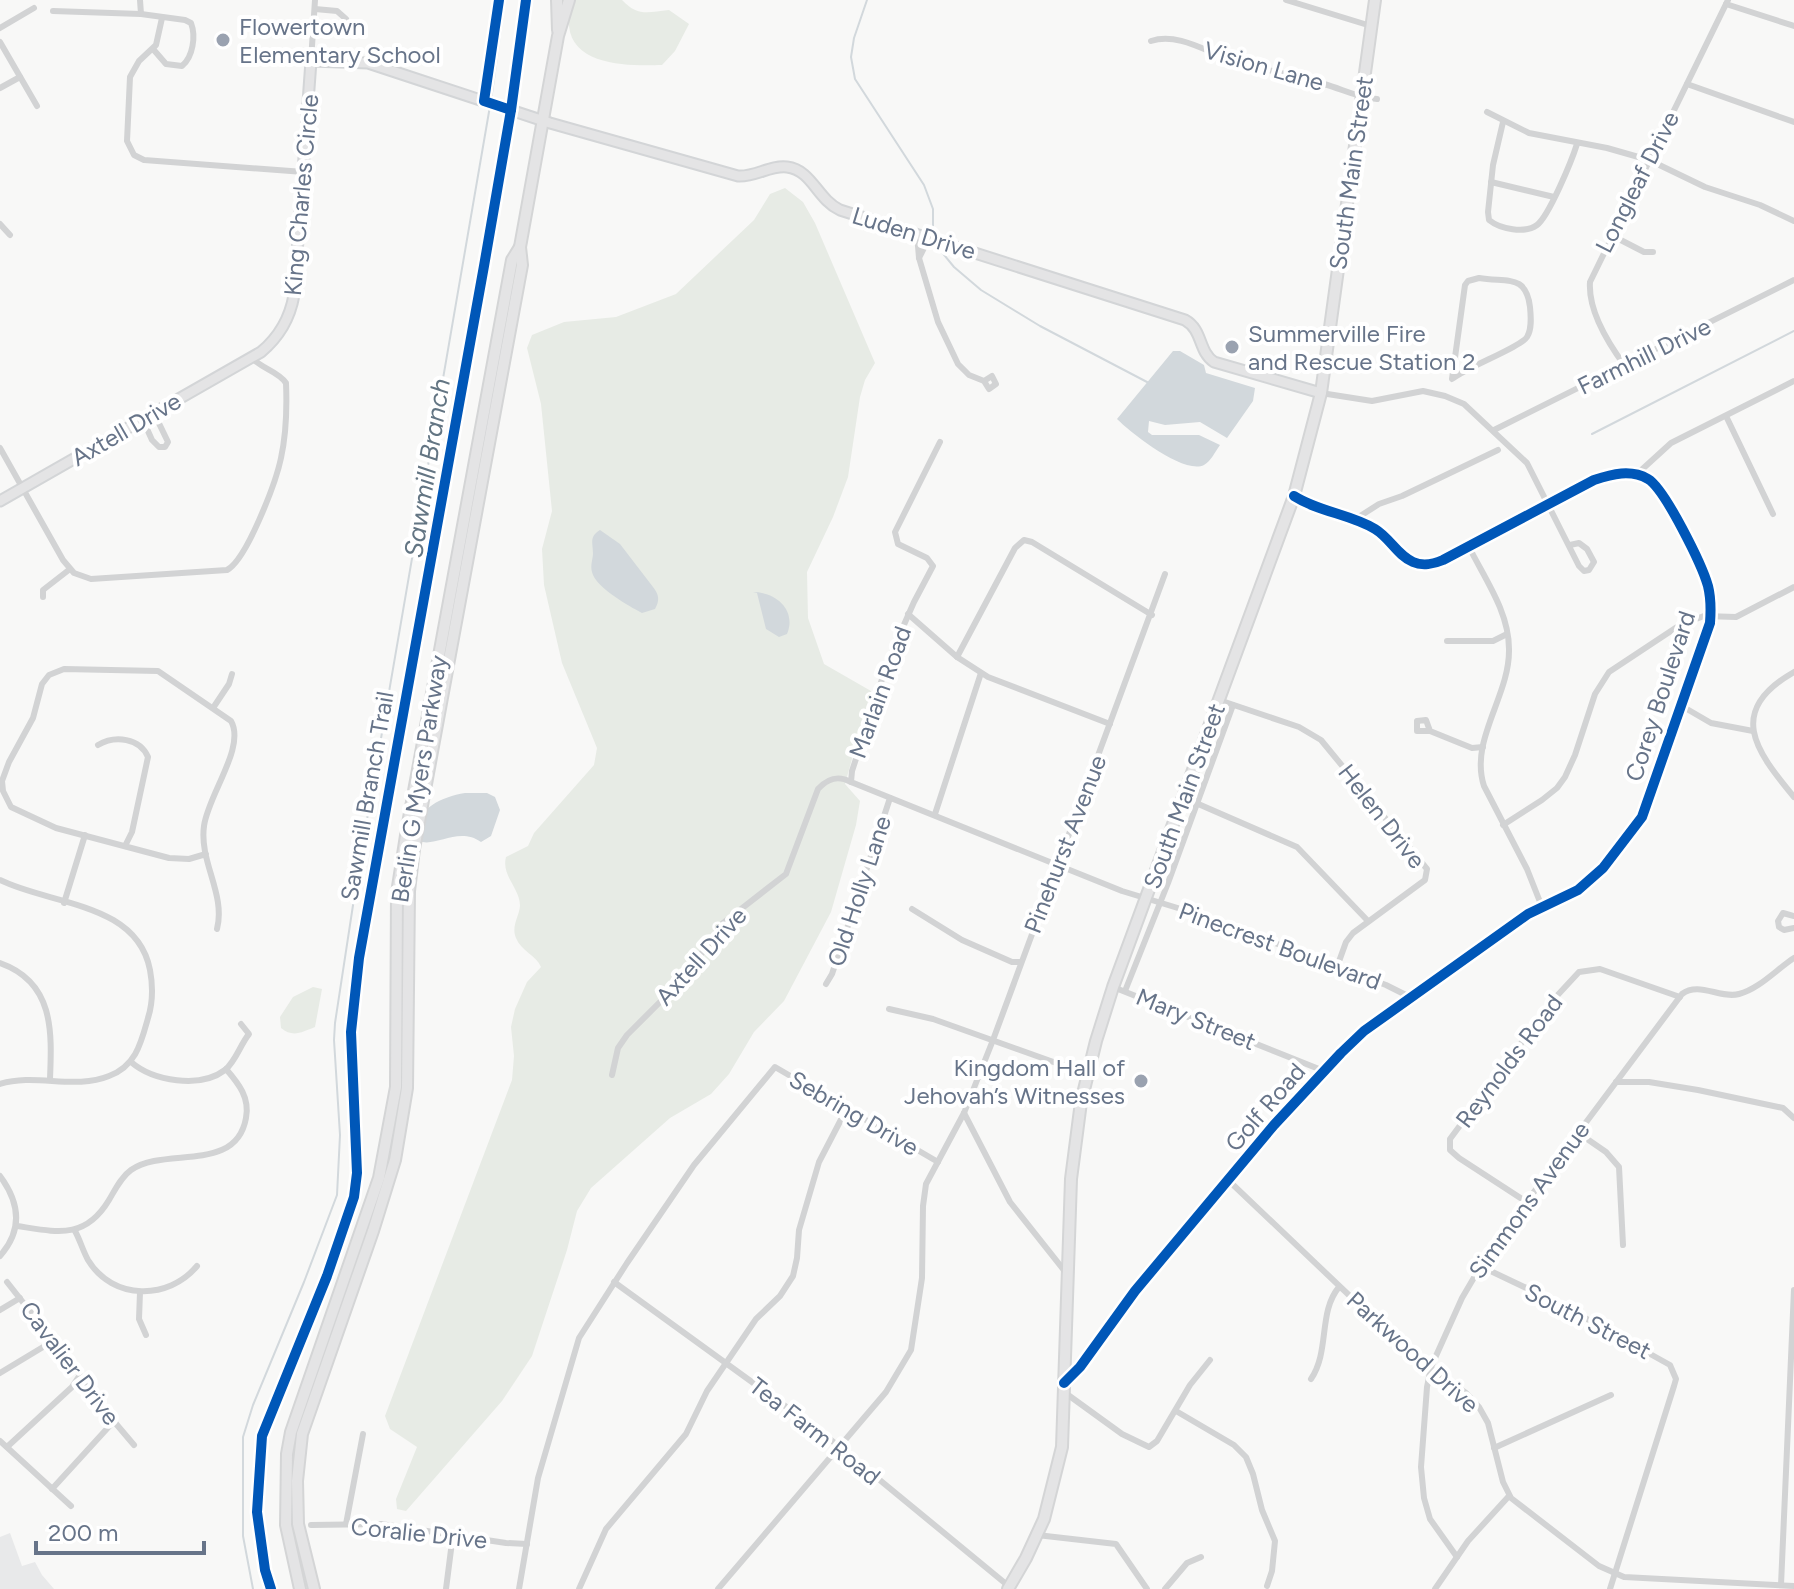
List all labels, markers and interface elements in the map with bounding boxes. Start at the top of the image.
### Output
place label: Flowertown Elementary School [239,12,441,69]
marker: Flowertown Elementary School [214,31,232,49]
street label: Vision Lane [1201,35,1327,97]
street label: South Main Street [1323,74,1379,272]
street label: King Charles Circle [278,93,324,297]
street label: Longleaf Drive [1589,106,1685,258]
street label: Luden Drive [849,200,979,266]
street label: Farmhill Drive [1573,311,1715,401]
place label: Summerville Fire and Rescue Station 2 [1248,319,1476,376]
marker: Summerville Fire and Rescue Station 2 [1223,338,1241,356]
water label: Sawmill Branch [397,376,457,560]
street label: Axtell Drive [66,386,186,472]
street label: Corey Boulevard [1619,607,1701,785]
street label: Marlain Road [843,622,917,762]
street label: Berlin G Myers Parkway [385,653,453,905]
street label: Sawmill Branch Trail [334,689,400,903]
street label: South Main Street [1137,699,1231,893]
street label: Pinehurst Avenue [1018,751,1112,937]
street label: Helen Drive [1332,758,1432,874]
street label: Old Holly Lane [821,812,897,970]
street label: Pinecrest Boulevard [1175,896,1385,996]
street label: Axtell Drive [649,901,753,1011]
street label: Mary Street [1132,982,1260,1056]
street label: Reynolds Road [1449,989,1569,1133]
place label: Kingdom Hall of Jehovah’s Witnesses [904,1053,1125,1110]
street label: Golf Road [1219,1057,1311,1157]
street label: Sebring Drive [784,1064,924,1162]
marker: Kingdom Hall of Jehovah’s Witnesses [1132,1072,1150,1090]
street label: Simmons Avenue [1462,1116,1596,1284]
street label: South Street [1520,1277,1656,1365]
street label: Parkwood Drive [1341,1285,1485,1419]
street label: Cavalier Drive [14,1295,126,1431]
street label: Tea Farm Road [744,1371,886,1491]
scale bar [36,1505,204,1555]
street label: Coralie Drive [349,1511,489,1555]
text: 200 m [48,1518,119,1547]

